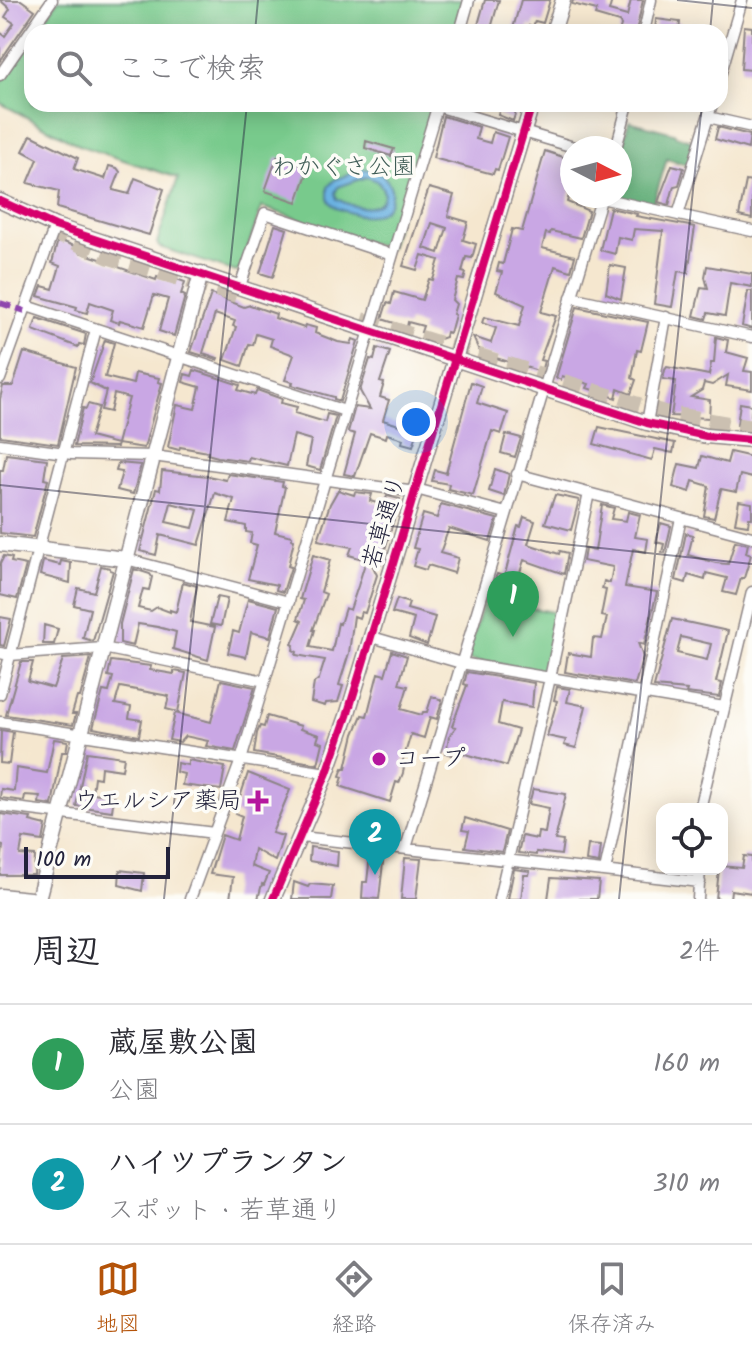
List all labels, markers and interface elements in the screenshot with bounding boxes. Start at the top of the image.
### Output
search box [24,24,728,112]
icon: search [52,46,96,90]
text: ここで検索 [116,46,266,94]
north arrow [560,136,632,208]
park label: わかぐさ公園 [272,148,416,187]
your location [396,402,436,442]
street label: 若草通り [352,470,418,574]
pin: 1 [487,571,539,637]
place label: コープ [395,740,466,779]
marker: コープ [370,750,388,768]
place label: ウエルシア薬局 [74,782,242,821]
marker: ウエルシア薬局 [249,792,267,810]
map controls [656,803,728,875]
button: locate [656,803,728,875]
pin: 2 [349,809,401,875]
scale bar [24,843,170,879]
text: 100 m [36,843,91,878]
text: 周辺 [32,926,100,980]
text: 2件 [679,931,720,973]
text: 蔵屋敷公園 [108,1020,258,1068]
text: 1 [54,1043,62,1085]
text: 160 m [653,1043,720,1085]
text: 公園 [108,1070,160,1112]
text: ハイツプランタン [108,1140,348,1188]
text: 2 [50,1163,66,1205]
text: 310 m [653,1163,720,1205]
text: スポット · 若草通り [108,1190,343,1232]
tab: 地図 [96,1257,140,1343]
tab: 経路 [332,1257,376,1343]
tab: 保存済み [568,1257,656,1343]

